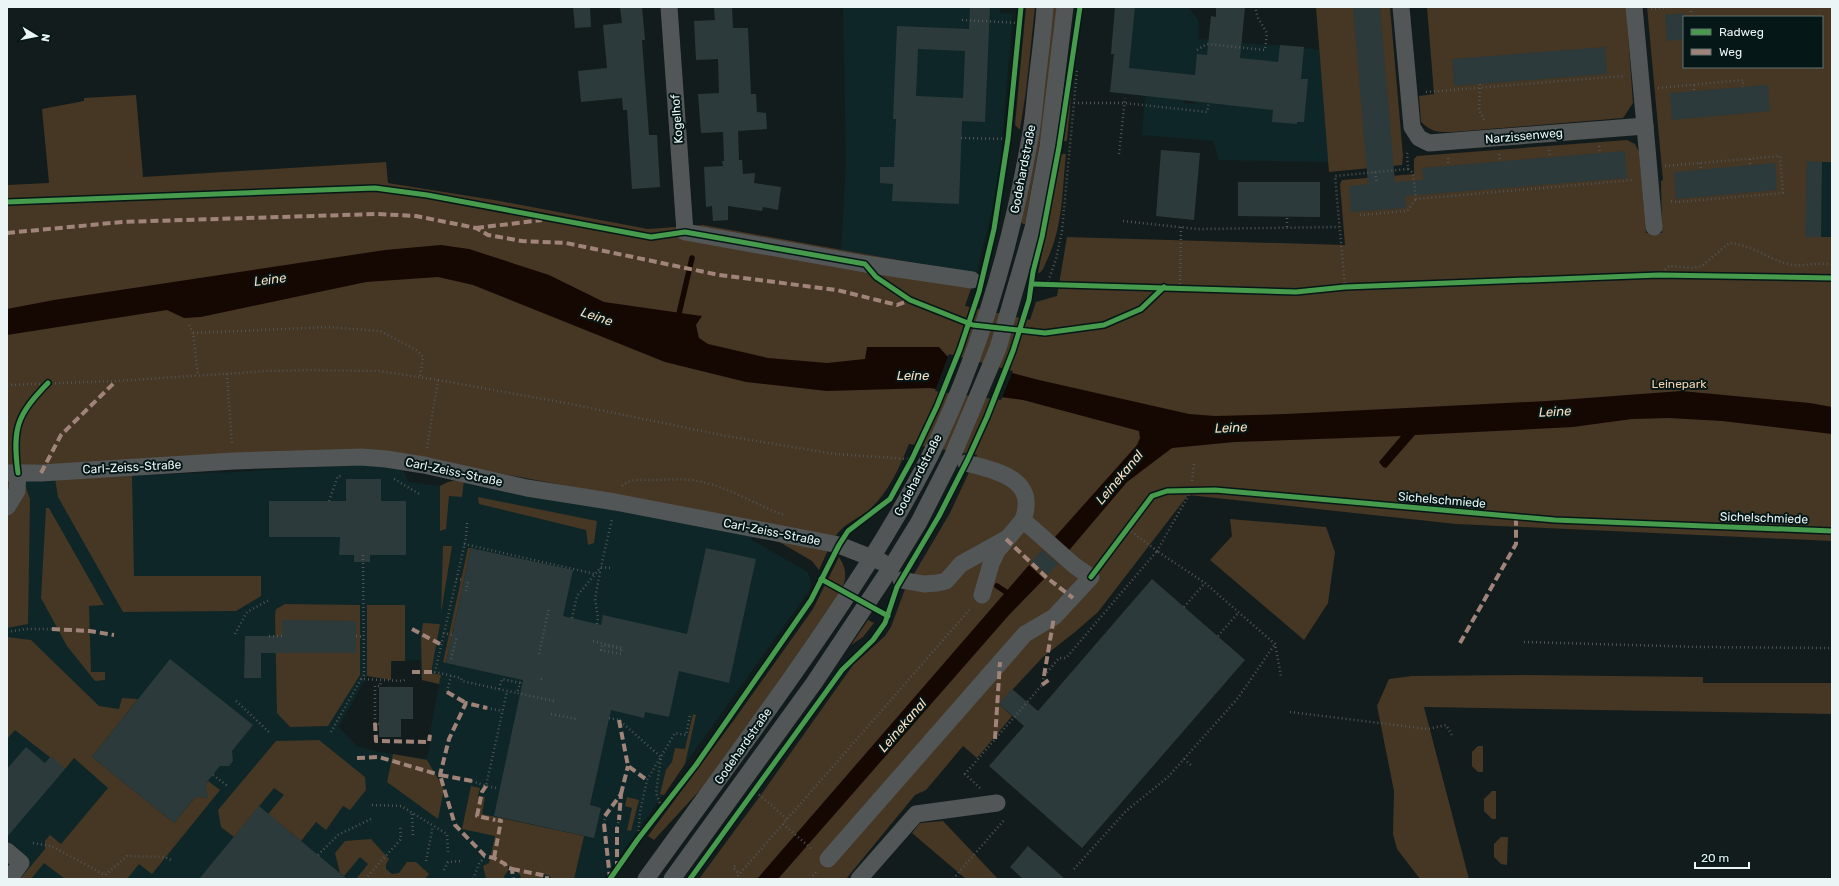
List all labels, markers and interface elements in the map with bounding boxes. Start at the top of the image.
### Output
north arrow [16,16,56,56]
legend [1683,16,1823,68]
text: Radweg [1719,25,1764,39]
text: N [38,33,52,43]
text: Weg [1719,45,1742,59]
street label: Kogelhof [668,94,686,144]
street label: Godehardstraße [1008,123,1039,215]
street label: Narzissenweg [1485,126,1563,146]
water label: Leine [253,270,287,289]
water label: Leine [579,304,615,329]
water label: Leine [897,368,929,383]
park label: Leinepark [1652,377,1707,391]
water label: Leine [1538,403,1572,420]
water label: Leine [1214,419,1248,436]
street label: Godehardstraße [891,431,945,518]
water label: Leinekanal [1093,447,1147,507]
street label: Carl-Zeiss-Straße [404,455,504,489]
street label: Carl-Zeiss-Straße [82,457,182,477]
street label: Sichelschmiede [1397,489,1487,511]
street label: Sichelschmiede [1720,509,1809,527]
street label: Carl-Zeiss-Straße [722,516,822,548]
water label: Leinekanal [875,695,930,755]
street label: Godehardstraße [711,705,775,787]
scale bar [1695,844,1749,870]
text: 20 m [1701,851,1729,865]

